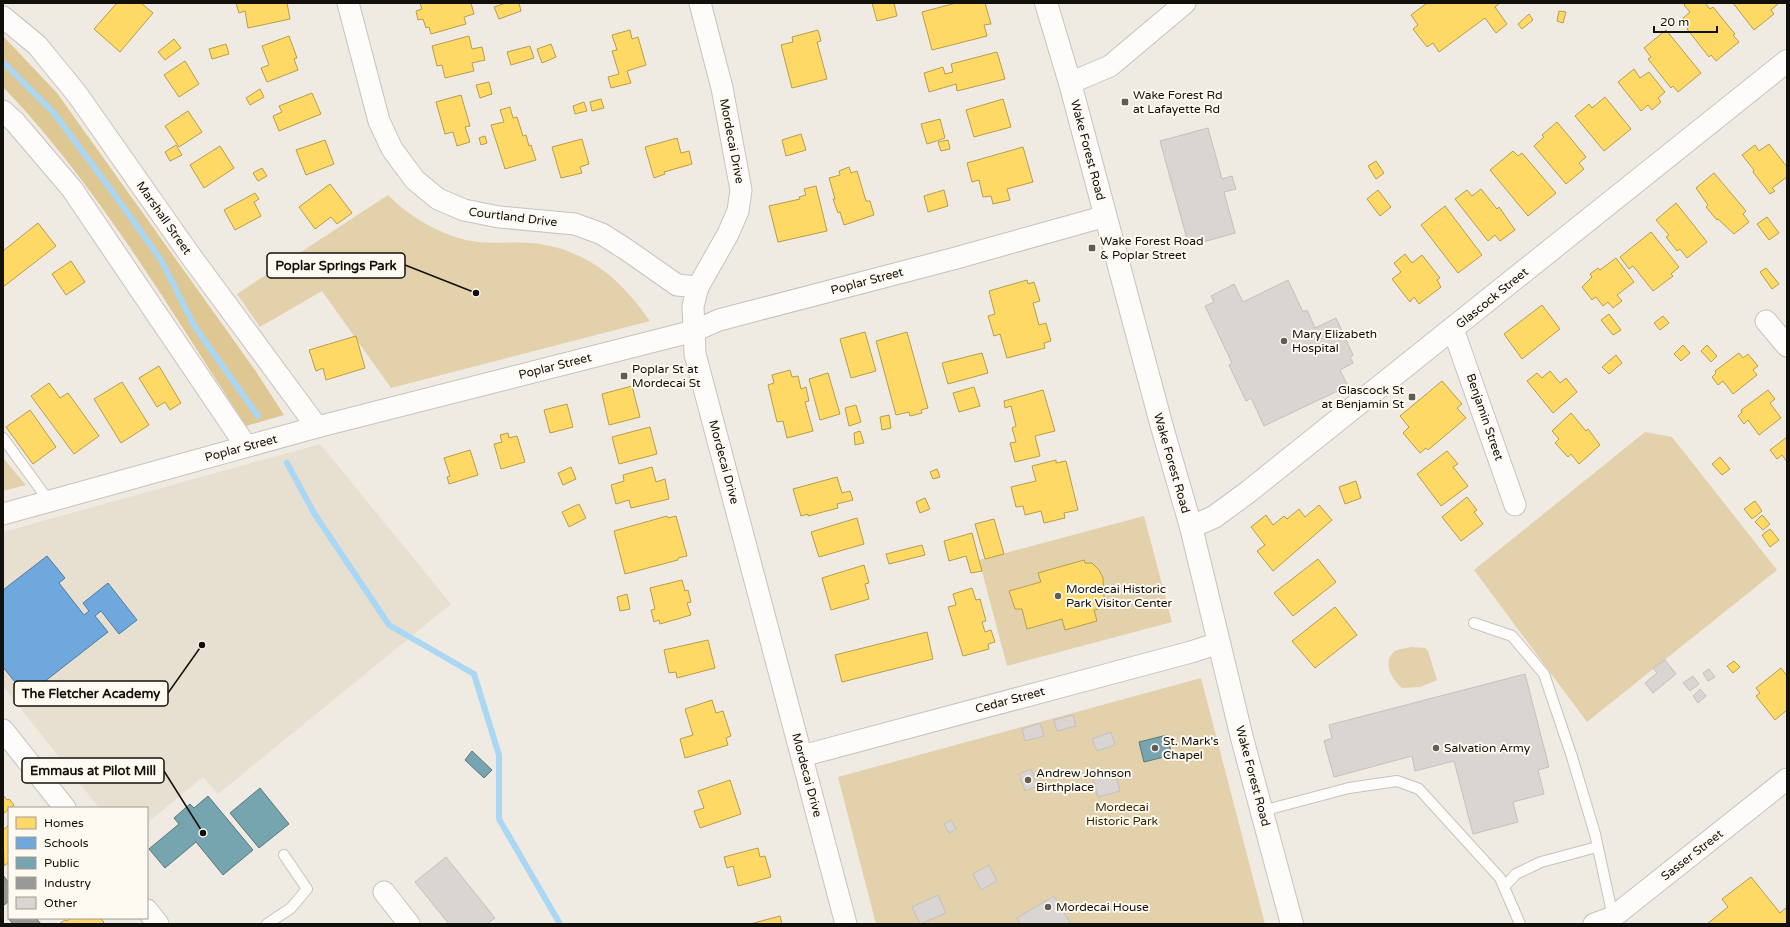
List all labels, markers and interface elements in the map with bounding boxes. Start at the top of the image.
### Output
scale bar [1654,8,1717,34]
text: 20 m [1660,15,1689,29]
place label: Wake Forest Rd at Lafayette Rd [1133,88,1223,116]
street label: Mordecai Drive [717,97,747,185]
marker: Wake Forest Rd at Lafayette Rd [1120,97,1130,107]
street label: Wake Forest Road [1068,98,1108,202]
street label: Marshall Street [134,179,195,258]
street label: Courtland Drive [468,205,558,229]
place label: Wake Forest Road & Poplar Street [1100,234,1204,262]
marker: Wake Forest Road & Poplar Street [1087,243,1097,253]
callout: Poplar Springs Park [267,253,405,278]
text: Poplar Springs Park [275,258,397,274]
street label: Poplar Street [829,264,905,297]
street label: Glascock Street [1453,264,1531,331]
place label: Mary Elizabeth Hospital [1292,327,1377,355]
marker: Mary Elizabeth Hospital [1279,336,1289,346]
street label: Poplar Street [517,350,593,382]
place label: Poplar St at Mordecai St [632,362,701,390]
marker: Poplar St at Mordecai St [619,371,629,381]
street label: Benjamin Street [1464,372,1507,463]
place label: Glascock St at Benjamin St [1321,383,1404,411]
marker: Glascock St at Benjamin St [1407,392,1417,402]
street label: Wake Forest Road [1151,411,1193,515]
street label: Mordecai Drive [706,419,742,506]
street label: Poplar Street [203,431,279,464]
place label: Mordecai Historic Park Visitor Center [1066,582,1173,610]
marker: Mordecai Historic Park Visitor Center [1053,591,1063,601]
callout: The Fletcher Academy [14,681,168,706]
street label: Cedar Street [974,684,1047,716]
text: The Fletcher Academy [21,686,160,702]
street label: Wake Forest Road [1233,724,1273,828]
street label: Mordecai Drive [789,732,825,819]
place label: St. Mark's Chapel [1163,734,1219,762]
place label: Salvation Army [1444,741,1531,755]
marker: St. Mark's Chapel [1150,743,1160,753]
marker: Salvation Army [1431,743,1441,753]
callout: Emmaus at Pilot Mill [22,758,164,783]
text: Emmaus at Pilot Mill [30,763,156,779]
place label: Andrew Johnson Birthplace [1036,766,1131,794]
marker: Andrew Johnson Birthplace [1023,775,1033,785]
park label: Mordecai Historic Park [1086,800,1159,828]
legend [8,807,148,919]
text: Homes [44,816,84,830]
street label: Sasser Street [1658,826,1726,883]
text: Schools [44,836,89,850]
text: Public [44,856,79,870]
text: Industry [44,876,91,890]
text: Other [44,896,77,910]
place label: Mordecai House [1056,900,1149,914]
marker: Mordecai House [1043,902,1053,912]

